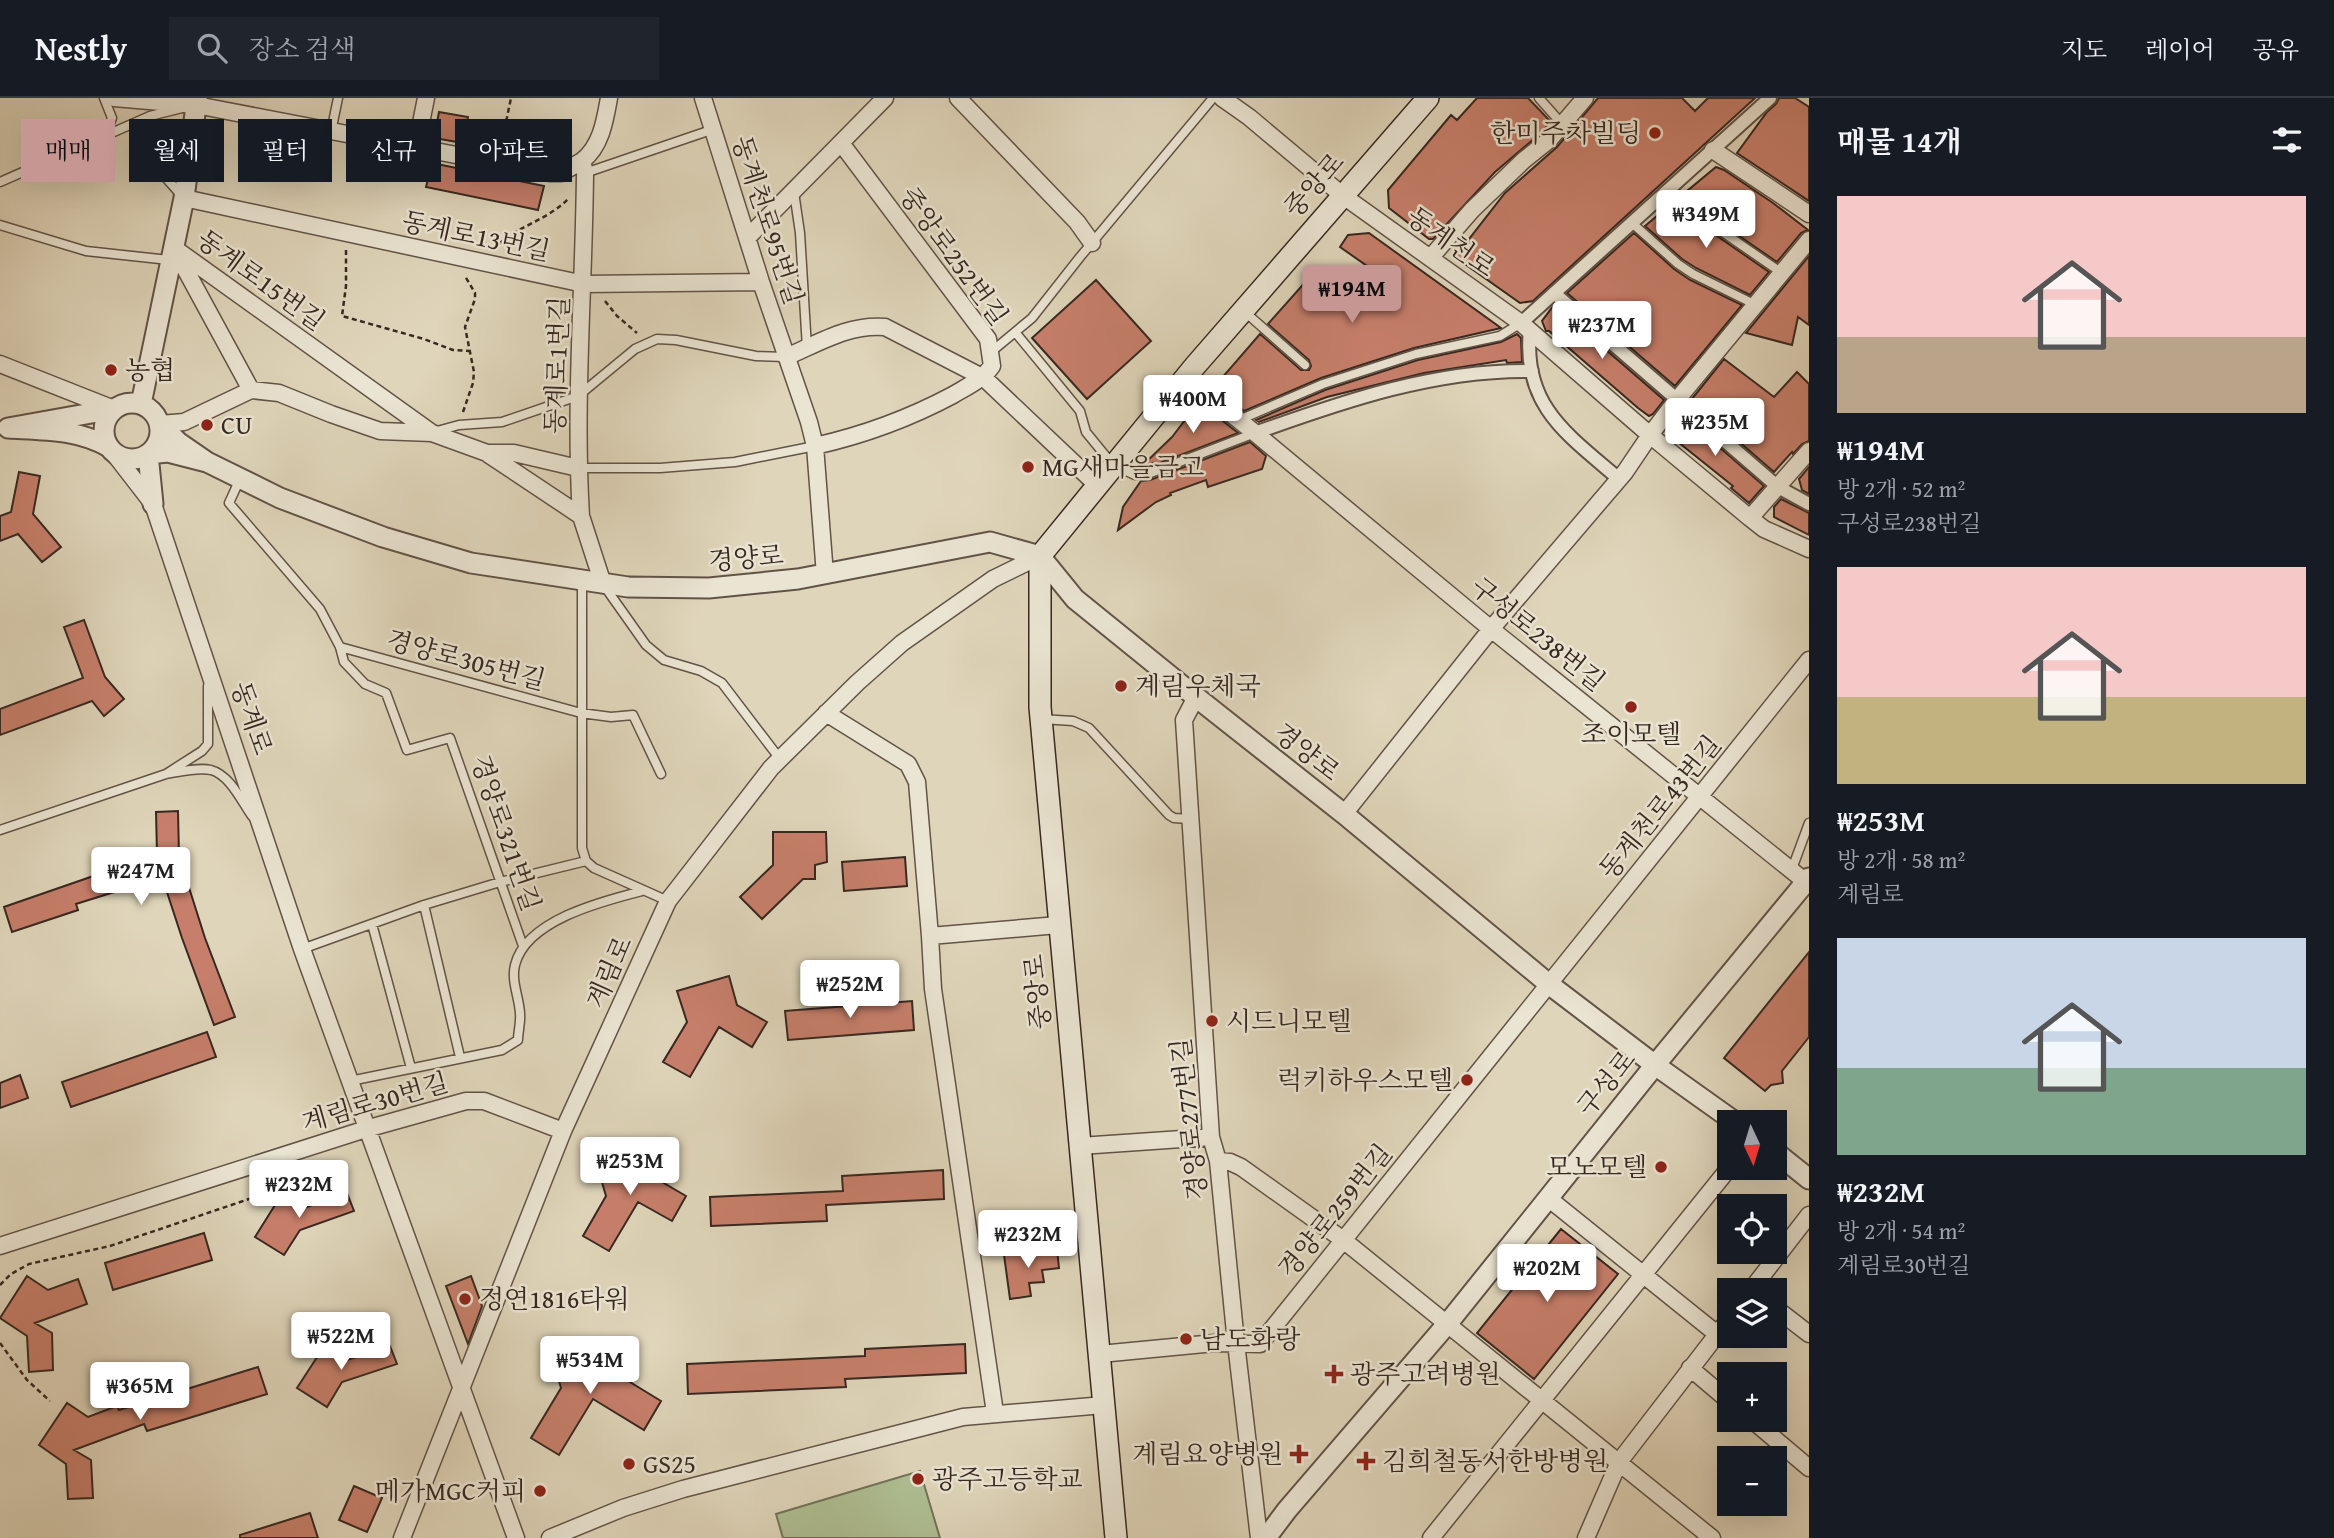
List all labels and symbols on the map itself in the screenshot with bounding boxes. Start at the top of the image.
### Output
place label: 한미주차빌딩 [1490,113,1641,152]
marker: 한미주차빌딩 [1647,125,1663,141]
street label: 동계천로95번길 [723,130,814,309]
street label: 중앙로 [1274,143,1353,226]
street label: 중앙로252번길 [891,178,1018,333]
pin: ₩349M [1657,190,1755,250]
street label: 동계천로 [1399,197,1504,286]
street label: 동계로13번길 [398,201,554,270]
street label: 동계로15번길 [189,220,334,340]
pin: ₩194M [1303,266,1401,325]
street label: 동계로1번길 [535,295,578,435]
pin: ₩237M [1553,302,1651,361]
place label: 농협 [125,350,175,389]
marker: 농협 [103,362,119,378]
pin: ₩400M [1144,376,1242,435]
pin: ₩235M [1666,398,1764,458]
place label: CU [221,405,252,444]
marker: CU [199,417,215,433]
place label: MG새마을금고 [1042,447,1204,486]
marker: MG새마을금고 [1020,459,1036,475]
street label: 경양로 [707,535,785,580]
street label: 구성로238번길 [1463,567,1614,700]
street label: 경양로305번길 [382,620,550,699]
place label: 계림우체국 [1135,666,1261,705]
street label: 동계로 [222,676,283,760]
marker: 계림우체국 [1113,678,1129,694]
marker: 조이모텔 [1623,699,1639,715]
street label: 경양로 [1266,713,1349,790]
place label: 조이모텔 [1581,714,1681,753]
street label: 동계천로43번길 [1589,726,1730,887]
street label: 경양로321번길 [461,749,551,916]
pin: ₩247M [92,848,190,907]
street label: 계림로 [575,929,642,1014]
street label: 중앙로 [1013,953,1060,1032]
pin: ₩252M [801,960,899,1020]
place label: 시드니모텔 [1226,1001,1352,1040]
marker: 시드니모텔 [1204,1013,1220,1029]
street label: 경양로277번길 [1161,1036,1216,1202]
street label: 구성로 [1567,1041,1644,1124]
place label: 럭키하우스모텔 [1277,1060,1453,1099]
street label: 계림로30번길 [297,1062,453,1141]
marker: 럭키하우스모텔 [1459,1072,1475,1088]
north arrow [1717,1110,1787,1180]
street label: 경양로259번길 [1268,1135,1401,1286]
pin: ₩253M [581,1138,679,1197]
place label: 모노모텔 [1547,1147,1647,1186]
marker: 모노모텔 [1653,1159,1669,1175]
pin: ₩232M [250,1160,348,1220]
pin: ₩232M [979,1210,1077,1270]
pin: ₩202M [1498,1244,1596,1304]
place label: 정연1816타워 [479,1279,630,1318]
marker: 정연1816타워 [457,1291,473,1307]
pin: ₩522M [292,1312,390,1372]
place label: 남도화랑 [1200,1319,1300,1358]
marker: 남도화랑 [1178,1331,1194,1347]
pin: ₩534M [541,1336,639,1396]
place label: 광주고려병원 [1350,1354,1501,1393]
pin: ₩365M [91,1362,189,1422]
marker: 광주고려병원 [1324,1364,1344,1384]
place label: 계림요양병원 [1132,1434,1283,1473]
place label: 김희철동서한방병원 [1382,1441,1608,1480]
place label: GS25 [643,1444,696,1483]
marker: 계림요양병원 [1289,1444,1309,1464]
marker: 김희철동서한방병원 [1356,1451,1376,1471]
marker: GS25 [621,1456,637,1472]
place label: 광주고등학교 [932,1459,1083,1498]
place label: 메가MGC커피 [375,1471,526,1510]
marker: 광주고등학교 [910,1471,926,1487]
marker: 메가MGC커피 [532,1483,548,1499]

